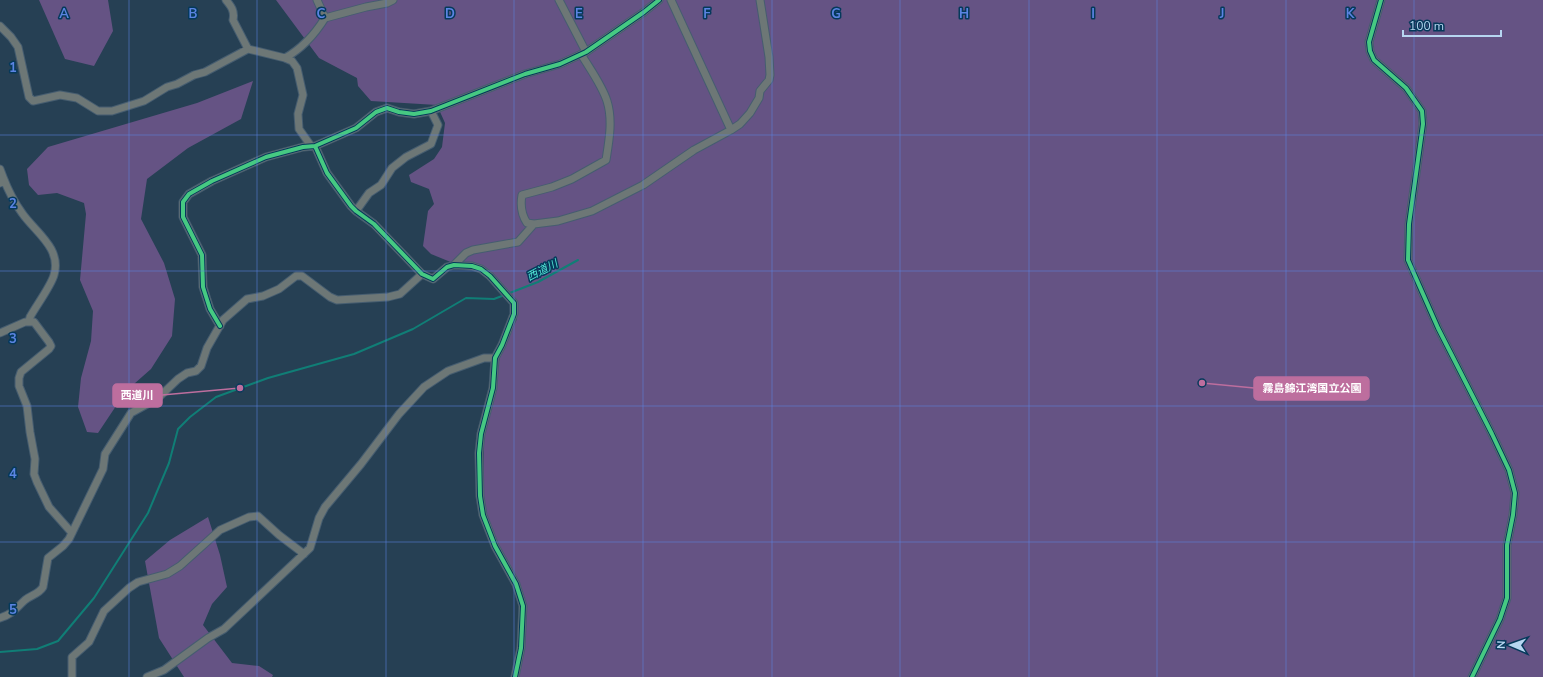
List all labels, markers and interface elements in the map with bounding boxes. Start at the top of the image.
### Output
text: A [59,5,69,23]
text: B [189,5,198,23]
text: C [317,5,326,23]
text: D [445,5,455,23]
text: E [575,5,583,23]
text: F [703,5,711,23]
text: G [831,5,841,23]
text: H [959,5,969,23]
text: I [1091,5,1095,23]
text: J [1219,5,1224,23]
text: K [1346,5,1355,23]
scale bar [1403,12,1501,38]
text: 100 m [1409,18,1444,34]
text: 1 [9,59,17,77]
text: 2 [9,195,17,213]
water label: 西道川 [524,256,561,285]
text: 3 [9,330,17,348]
callout: 霧島錦江湾国立公園 [1254,377,1369,400]
text: 霧島錦江湾国立公園 [1263,381,1362,396]
callout: 西道川 [113,384,162,407]
text: 西道川 [121,388,154,403]
text: 4 [9,465,17,483]
text: 5 [9,601,17,619]
north arrow [1491,625,1531,665]
text: N [1494,640,1509,649]

